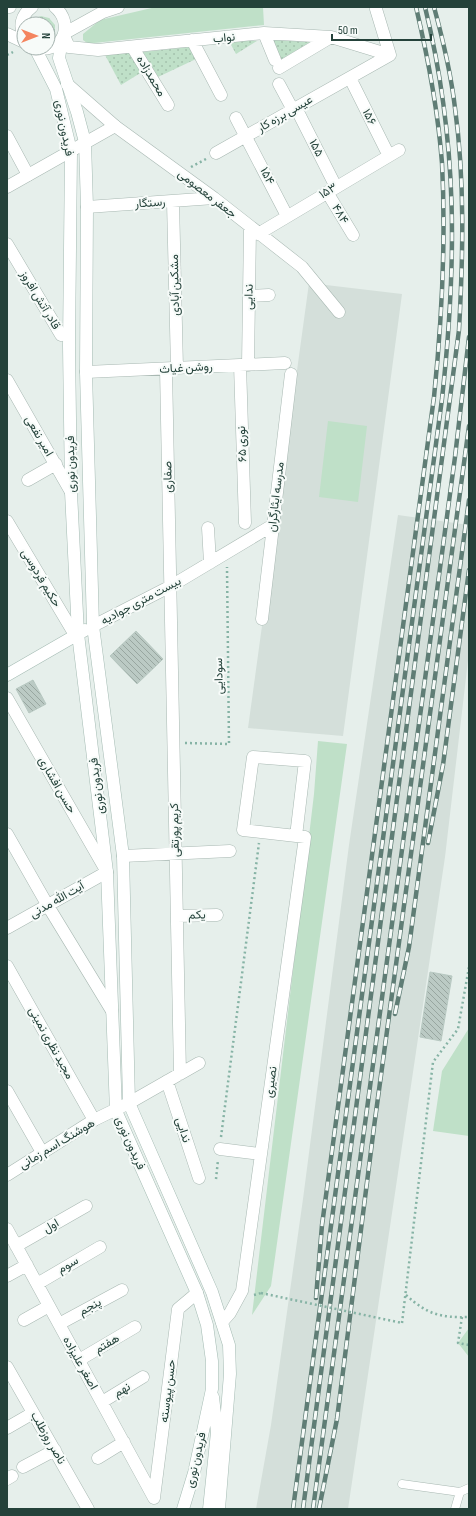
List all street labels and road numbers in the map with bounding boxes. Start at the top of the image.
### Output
street label: نواب [212,30,236,46]
street label: محمدزاده [133,53,169,99]
street label: عیسی برزه کار [254,92,315,136]
street label: فریدون نوری [51,99,77,157]
street label: ۱۵۶ [359,106,379,128]
street label: ۱۵۵ [305,137,327,159]
street label: ۱۵۴ [256,165,278,187]
street label: جعفر معصومی [175,166,239,222]
street label: ۱۵۳ [316,180,340,202]
street label: رستگار [133,194,166,212]
street label: ۴۸۴ [328,201,352,227]
street label: مشکین آبادی [167,254,183,316]
street label: قادر آتش افروز [16,267,63,332]
street label: ندایی [241,284,257,310]
street label: روشن غیاث [159,359,213,377]
street label: امیر نفعی [21,413,57,459]
street label: نوری ۶۵ [234,426,250,462]
street label: فریدون نوری [63,435,79,493]
street label: صفاری [160,461,176,493]
street label: مدرسه ایثارگران [264,461,288,533]
street label: حکیم فردوسی [18,546,64,610]
street label: بیست متری جوادیه [98,574,184,628]
street label: سودایی [211,658,227,694]
street label: حسن افشاری [35,754,79,816]
street label: فریدون نوری [86,757,108,815]
street label: کریم پورتقی [167,803,183,857]
street label: آیت‌ الله مدنی [27,878,88,922]
street label: یکم [188,907,206,923]
street label: مجید نظری نمینی [25,1004,77,1082]
street label: نصیری [261,1065,281,1099]
street label: فریدون نوری [112,1114,148,1172]
street label: هوشنگ اسم زمانی [16,1115,98,1173]
street label: ندایی [172,1115,194,1145]
street label: اول [40,1216,62,1236]
street label: سوم [55,1253,81,1277]
street label: پنجم [76,1295,104,1319]
street label: هفتم [92,1331,122,1357]
street label: اصغر علیزاده [59,1334,101,1392]
street label: حسن پیوسته [157,1359,179,1423]
street label: نهم [111,1379,133,1401]
street label: ناصر روزطلب [27,1409,69,1467]
street label: فریدون نوری [182,1431,210,1489]

